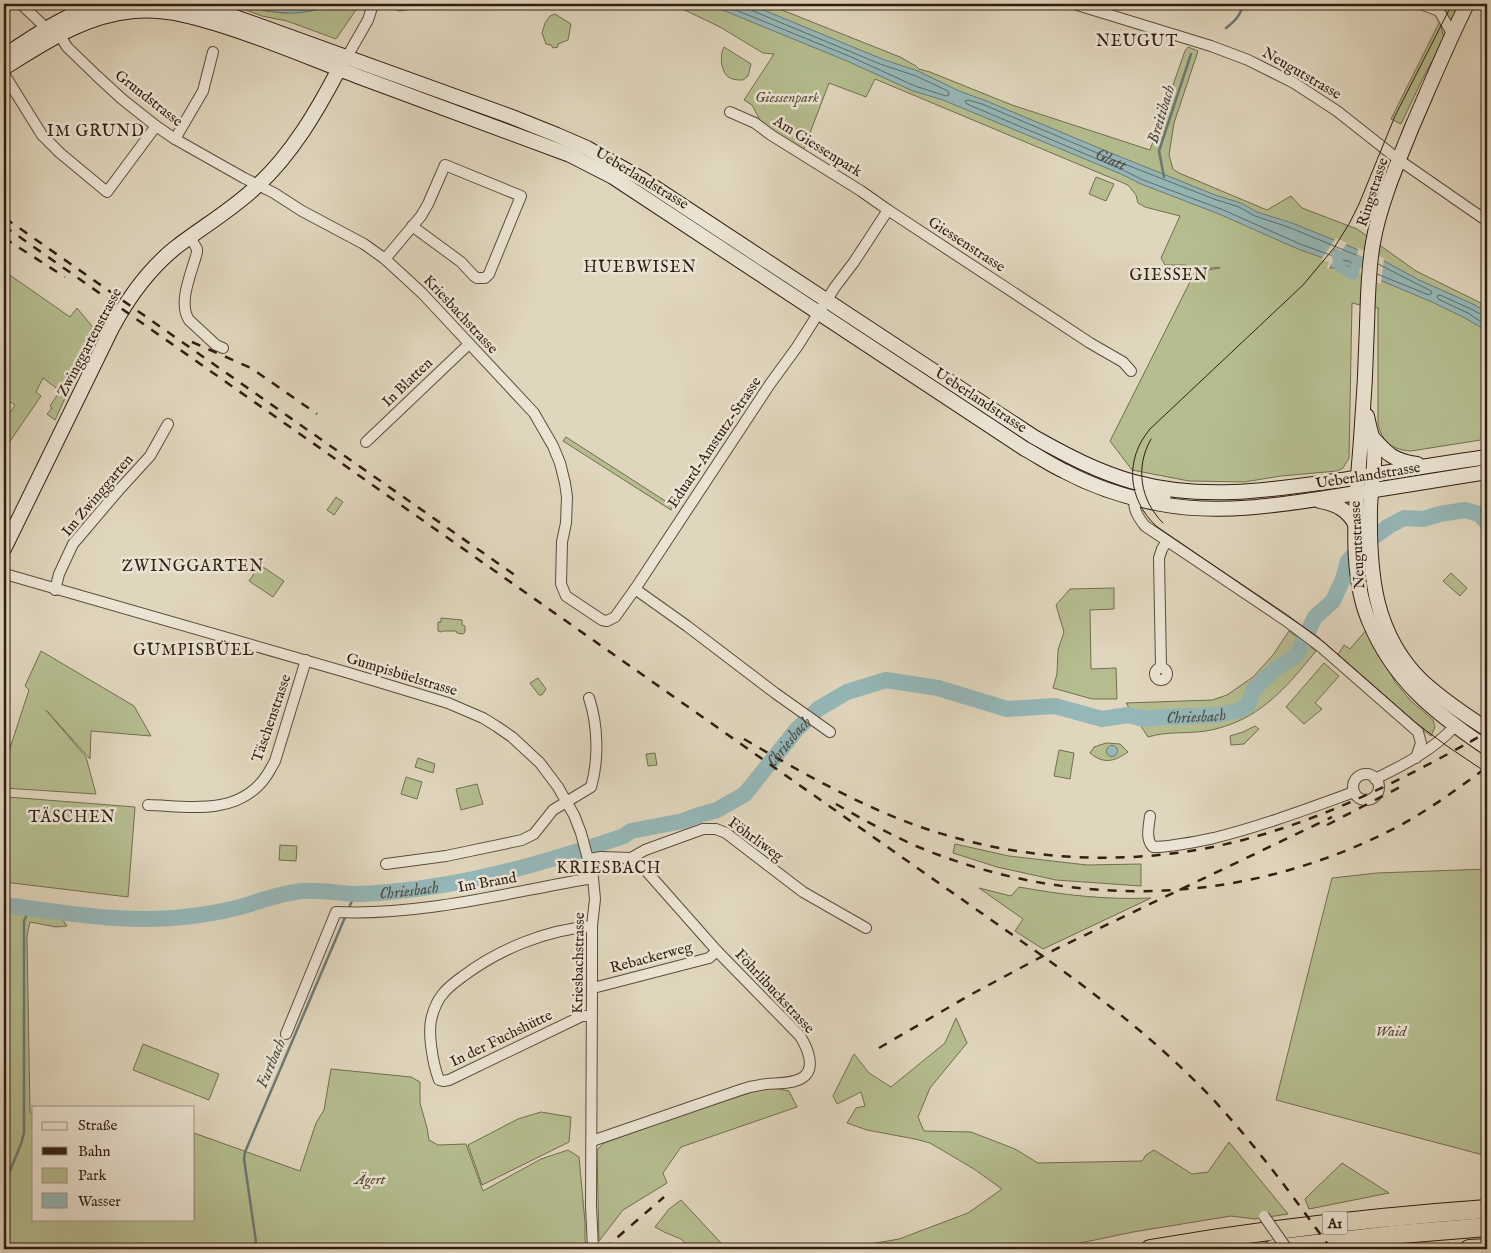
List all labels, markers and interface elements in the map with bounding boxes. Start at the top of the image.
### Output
district label: NEUGUT [1096,32,1178,52]
street label: Neugutstrasse [1259,43,1345,104]
street label: Grundstrasse [111,66,187,131]
water label: Breitibach [1144,83,1180,146]
park label: Giessenpark [755,88,819,107]
street label: Am Giessenpark [769,111,867,182]
district label: IM GRUND [47,122,145,142]
street label: Ueberlandstrasse [591,143,692,214]
water label: Glatt [1092,145,1130,176]
street label: Ringstrasse [1352,155,1393,229]
street label: Giessenstrasse [925,212,1009,276]
district label: HUEBWISEN [584,258,696,278]
district label: GIESSEN [1129,266,1209,286]
street label: Kriesbachstrasse [419,271,502,358]
street label: Zwinggartenstrasse [53,285,126,400]
street label: In Blatten [378,353,437,411]
street label: Ueberlandstrasse [931,364,1030,437]
street label: Eduard-Amstutz-Strasse [663,373,766,512]
street label: Im Zwinggarten [57,450,137,540]
street label: Ueberlandstrasse [1314,458,1422,493]
street label: Neugutstrasse [1346,500,1369,589]
district label: ZWINGGARTEN [122,557,264,577]
district label: GUMPISBÜEL [133,640,255,661]
street label: Gumpisbüelstrasse [344,649,460,700]
street label: Täschenstrasse [248,672,295,765]
water label: Chriesbach [1166,705,1228,729]
water label: Chriesbach [763,713,816,772]
district label: TÄSCHEN [28,807,116,828]
street label: Föhrliweg [724,813,788,866]
district label: KRIESBACH [556,859,662,879]
street label: Im Brand [456,868,519,897]
water label: Chriesbach [379,878,440,905]
street label: Kriesbachstrasse [568,912,589,1014]
street label: Rebackerweg [608,937,695,978]
street label: Föhrlibuckstrasse [731,945,819,1038]
street label: In der Fuchshütte [447,1006,555,1071]
park label: Waid [1376,1022,1407,1041]
water label: Furtbach [253,1036,291,1091]
legend [32,1106,195,1220]
text: Straße [78,1116,118,1135]
text: Bahn [78,1142,110,1161]
text: Park [78,1166,108,1185]
park label: Ägert [353,1170,387,1190]
text: Wasser [78,1192,121,1211]
road number: A1 [1322,1212,1348,1234]

